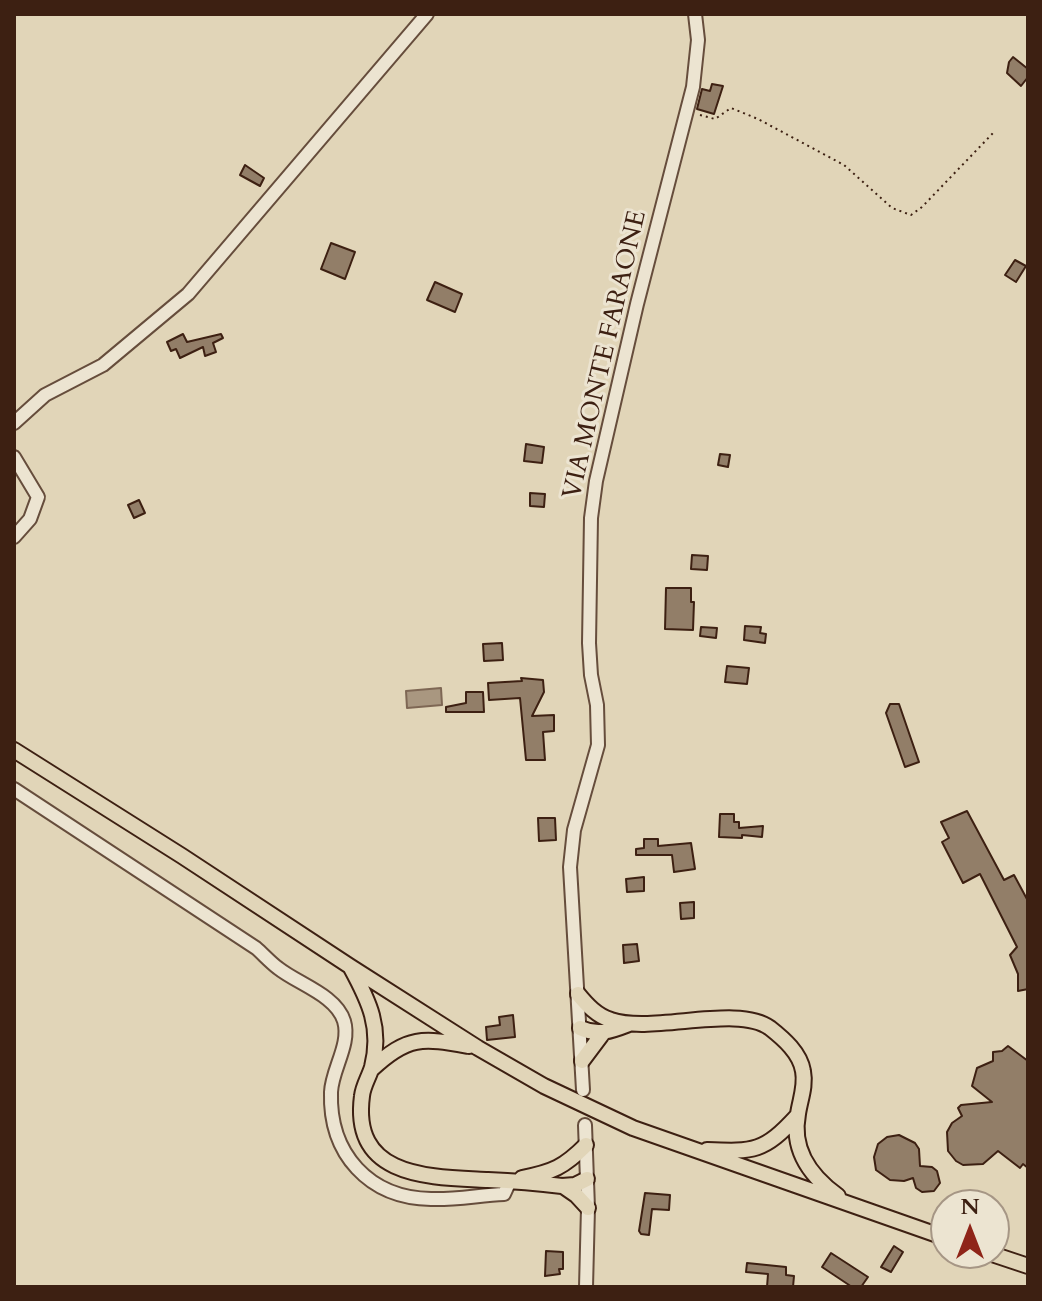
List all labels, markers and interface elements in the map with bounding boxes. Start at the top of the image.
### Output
street label: VIA MONTE FARAONE [558,208,654,502]
north arrow [930,1189,1010,1269]
text: N [960,1192,980,1222]

